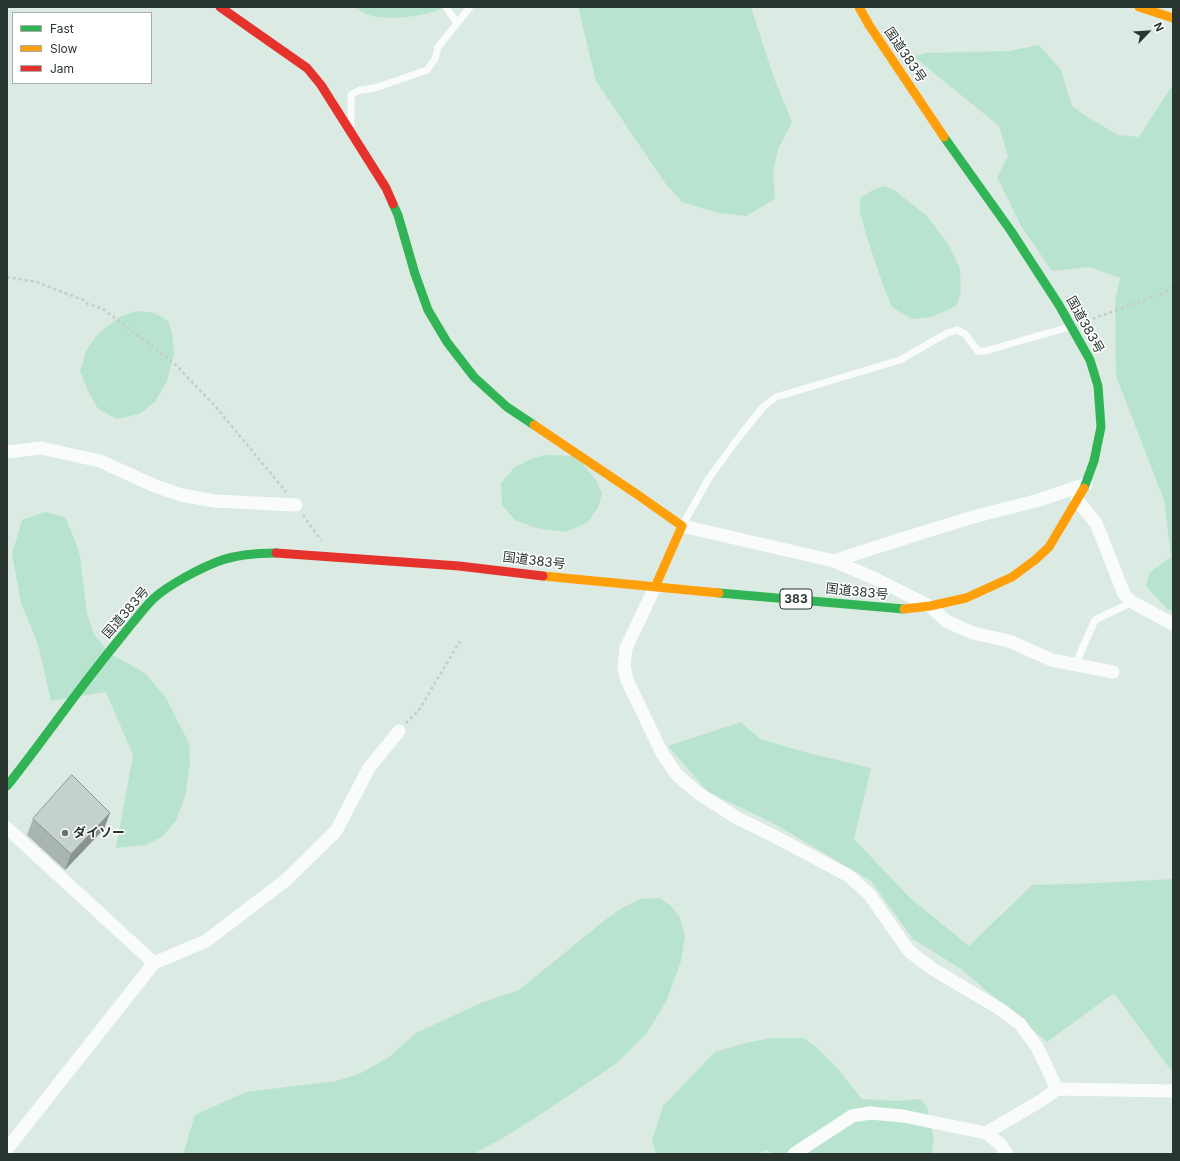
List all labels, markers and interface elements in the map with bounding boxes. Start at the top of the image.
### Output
legend [12,12,152,84]
north arrow [1128,12,1168,52]
text: N [1151,20,1167,34]
text: Fast [50,21,74,36]
street label: 国道383号 [881,24,929,86]
text: Slow [50,41,77,56]
text: Jam [50,61,74,76]
street label: 国道383号 [1063,294,1107,356]
street label: 国道383号 [502,549,566,573]
street label: 国道383号 [825,581,889,603]
street label: 国道383号 [99,584,153,642]
road number: 383 [780,589,812,609]
place label: ダイソー [73,825,125,841]
marker: ダイソー [60,828,70,838]

